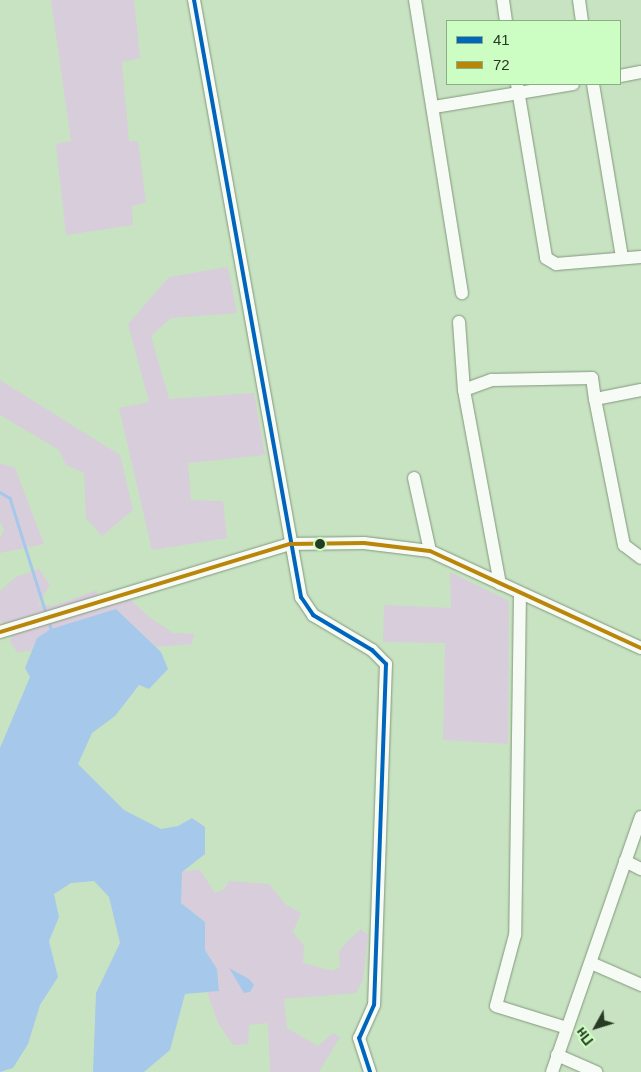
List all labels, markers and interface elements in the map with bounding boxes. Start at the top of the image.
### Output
legend [446,20,621,85]
text: 41 [493,31,510,48]
text: 72 [493,56,510,73]
unlabelled marker [315,539,325,549]
north arrow [571,1002,621,1052]
text: Пн [572,1024,596,1049]

